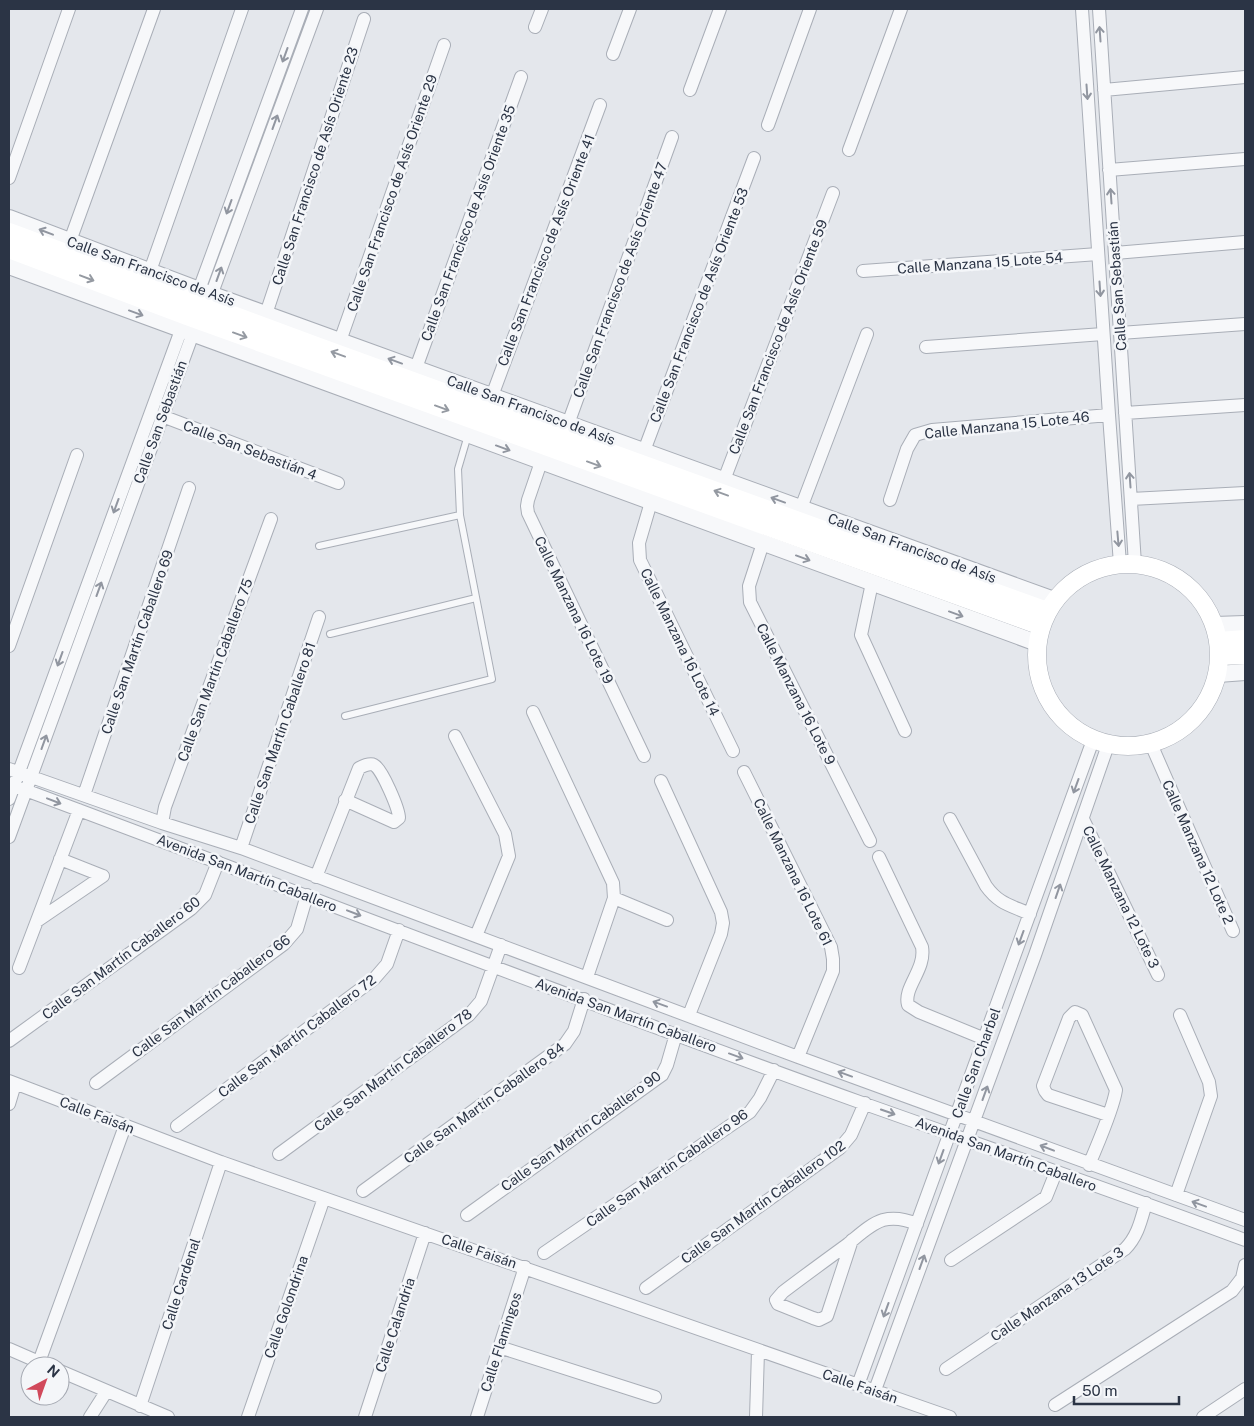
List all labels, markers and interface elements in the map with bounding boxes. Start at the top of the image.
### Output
one-way arrow [1096,26,1105,42]
street label: Calle San Francisco de Asís Oriente 23 [269,45,361,287]
one-way arrow [280,46,289,62]
street label: Calle San Francisco de Asís Oriente 29 [344,72,440,314]
one-way arrow [1083,84,1092,100]
street label: Calle San Francisco de Asís Oriente 35 [418,103,518,343]
one-way arrow [271,115,281,130]
street label: Calle San Francisco de Asís Oriente 41 [494,132,598,368]
street label: Calle San Francisco de Asís Oriente 47 [570,160,670,400]
street label: Calle San Francisco de Asís Oriente 53 [647,185,751,425]
one-way arrow [1106,188,1116,204]
one-way arrow [224,199,233,215]
street label: Calle San Francisco de Asís Oriente 59 [726,217,830,457]
street label: Calle San Sebastián [1104,221,1130,351]
one-way arrow [38,227,54,236]
street label: Calle San Francisco de Asís [65,233,237,309]
street label: Calle Manzana 15 Lote 54 [897,249,1064,277]
one-way arrow [215,267,224,283]
one-way arrow [79,274,94,283]
one-way arrow [1096,281,1105,297]
one-way arrow [129,310,144,319]
one-way arrow [231,331,247,340]
one-way arrow [331,349,347,358]
one-way arrow [388,356,403,365]
street label: Calle San Sebastián [130,358,190,486]
street label: Calle San Francisco de Asís [445,372,617,448]
one-way arrow [433,404,449,413]
street label: Calle Manzana 15 Lote 46 [924,408,1091,442]
street label: Calle San Sebastián 4 [181,417,319,483]
one-way arrow [494,444,510,453]
one-way arrow [586,460,601,469]
one-way arrow [1125,472,1135,488]
one-way arrow [714,488,730,497]
one-way arrow [771,495,786,504]
one-way arrow [111,498,120,514]
street label: Calle San Francisco de Asís [826,510,998,586]
one-way arrow [1114,530,1123,546]
street label: Calle Manzana 16 Lote 19 [531,533,617,687]
street label: Calle San Martín Caballero 69 [98,548,176,736]
one-way arrow [795,554,810,563]
street label: Calle Manzana 16 Lote 14 [637,565,723,719]
street label: Calle San Martín Caballero 75 [174,576,256,764]
one-way arrow [95,582,104,597]
one-way arrow [948,610,963,619]
street label: Calle Manzana 16 Lote 9 [753,621,839,768]
street label: Calle San Martín Caballero 81 [241,640,319,826]
one-way arrow [55,651,64,666]
one-way arrow [39,734,49,750]
one-way arrow [1071,777,1080,793]
street label: Calle Manzana 12 Lote 2 [1159,777,1237,927]
street label: Calle Manzana 16 Lote 61 [750,795,836,949]
one-way arrow [46,797,62,806]
street label: Calle Manzana 12 Lote 3 [1080,823,1163,971]
street label: Avenida San Martín Caballero [155,831,339,915]
one-way arrow [1053,883,1063,899]
street label: Calle San Martín Caballero 60 [39,893,203,1023]
one-way arrow [346,909,361,918]
one-way arrow [1016,930,1025,946]
street label: Calle San Martín Caballero 66 [129,931,293,1061]
street label: Calle San Martín Caballero 72 [215,971,379,1101]
street label: Avenida San Martín Caballero [533,975,719,1055]
one-way arrow [653,999,668,1008]
street label: Calle San Martín Caballero 78 [311,1005,475,1135]
street label: Calle San Charbel [949,1006,1003,1120]
street label: Calle San Martín Caballero 84 [401,1039,567,1167]
one-way arrow [727,1052,743,1061]
street label: Calle San Martín Caballero 90 [498,1068,664,1194]
one-way arrow [838,1069,853,1078]
one-way arrow [981,1086,990,1102]
street label: Calle Faisán [57,1093,137,1137]
street label: Calle San Martín Caballero 96 [583,1106,751,1230]
one-way arrow [880,1108,896,1117]
street label: Avenida San Martín Caballero [913,1114,1099,1194]
street label: Calle San Martín Caballero 102 [678,1137,848,1267]
one-way arrow [1039,1143,1055,1152]
one-way arrow [936,1149,945,1164]
one-way arrow [1192,1199,1208,1208]
street label: Calle Faisán [439,1231,519,1271]
street label: Calle Cardenal [159,1236,203,1332]
street label: Calle Manzana 13 Lote 3 [987,1243,1127,1345]
street label: Calle Golondrina [261,1253,311,1361]
one-way arrow [918,1255,927,1271]
street label: Calle Calandria [372,1276,418,1374]
street label: Calle Flamingos [477,1290,525,1394]
one-way arrow [881,1301,890,1317]
north arrow [20,1356,70,1406]
text: N [44,1362,63,1381]
street label: Calle Faisán [820,1366,900,1406]
scale bar [1074,1374,1179,1406]
text: 50 m [1082,1382,1117,1399]

